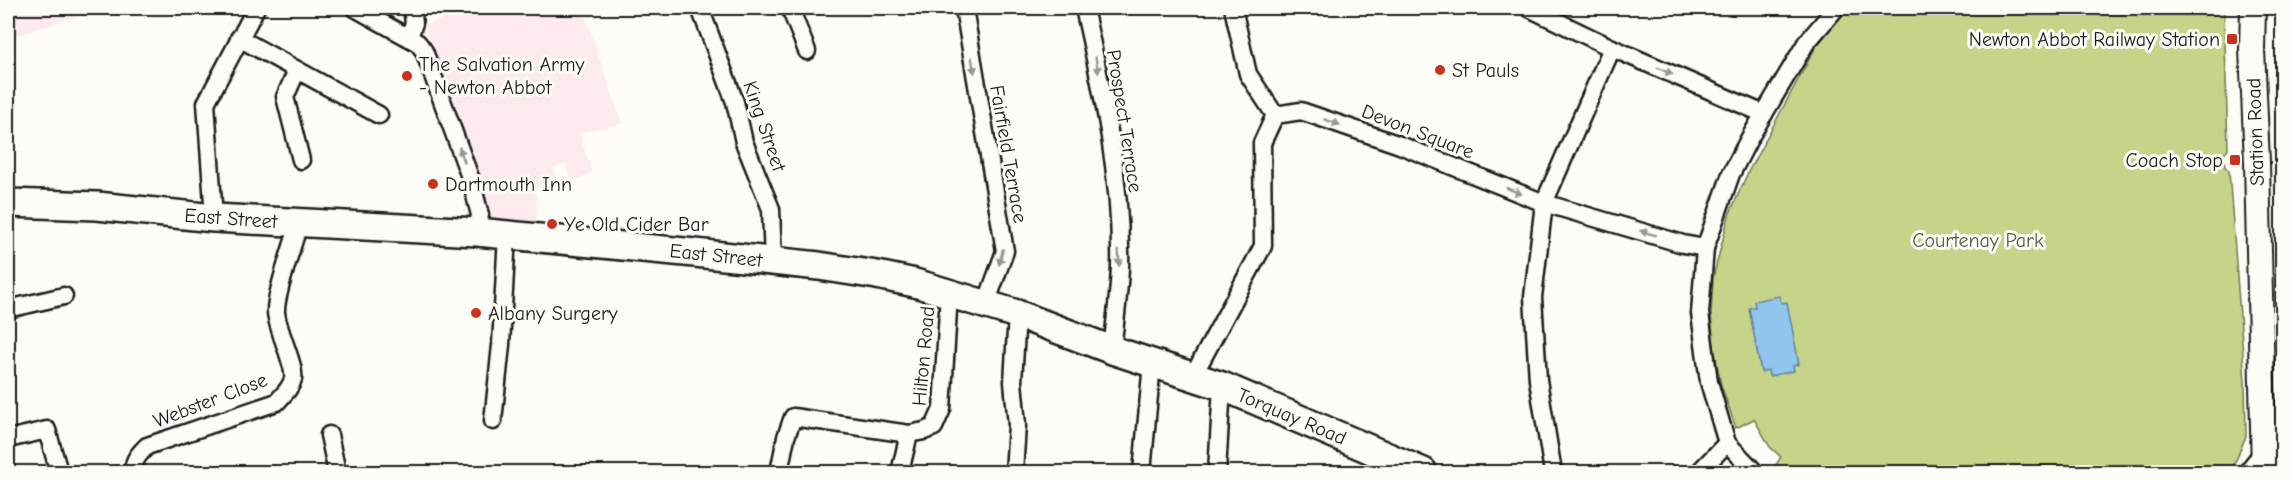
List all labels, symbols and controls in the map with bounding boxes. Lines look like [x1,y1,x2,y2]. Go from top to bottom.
place label: Newton Abbot Railway Station [1969,28,2220,51]
marker: Newton Abbot Railway Station [2225,32,2239,46]
street label: Prospect Terrace [1102,48,1147,194]
place label: The Salvation Army - Newton Abbot [419,53,585,99]
one-way arrow [1093,55,1102,74]
one-way arrow [969,56,978,75]
place label: St Pauls [1452,59,1519,82]
marker: St Pauls [1433,63,1447,77]
one-way arrow [1657,67,1674,76]
marker: The Salvation Army - Newton Abbot [400,69,414,83]
street label: Station Road [2242,77,2269,186]
street label: King Street [738,78,791,176]
street label: Fairfield Terrace [985,83,1032,225]
street label: Devon Square [1358,100,1477,163]
one-way arrow [1323,117,1341,127]
one-way arrow [457,146,467,164]
place label: Coach Stop [2125,149,2223,172]
marker: Coach Stop [2228,153,2242,167]
place label: Dartmouth Inn [445,173,572,196]
marker: Dartmouth Inn [426,177,440,191]
one-way arrow [1505,186,1523,196]
street label: East Street [184,204,280,233]
place label: Ye Old Cider Bar [564,213,709,236]
marker: Ye Old Cider Bar [545,217,559,231]
one-way arrow [1639,228,1657,237]
park label: Courtenay Park [1912,229,2044,252]
street label: East Street [668,239,765,272]
one-way arrow [996,248,1006,266]
one-way arrow [1115,249,1124,268]
place label: Albany Surgery [488,302,618,325]
street label: Hilton Road [908,305,939,407]
marker: Albany Surgery [469,306,483,320]
street label: Webster Close [150,368,270,433]
street label: Torquay Road [1234,383,1350,450]

